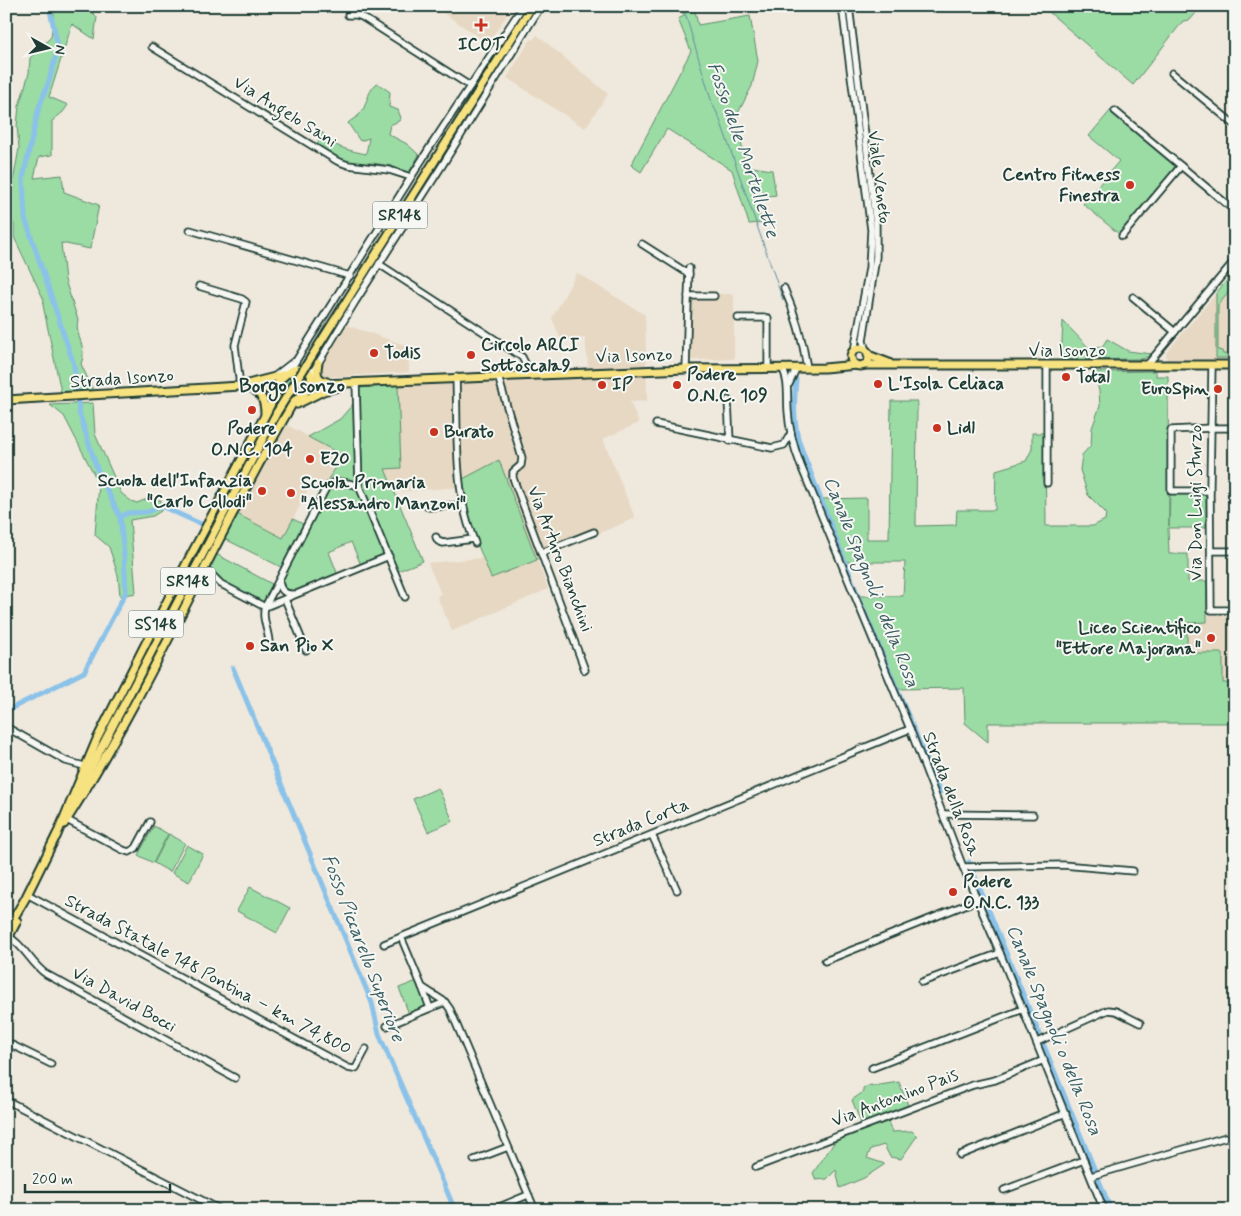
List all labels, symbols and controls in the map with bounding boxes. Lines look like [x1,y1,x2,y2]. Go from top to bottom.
marker: ICOT [474,18,488,32]
north arrow [22,22,72,72]
place label: ICOT [458,33,506,57]
text: N [50,44,69,56]
water label: Fosso delle Mortellette [701,59,785,242]
street label: Via Angelo Sani [227,71,341,155]
street label: Viale Veneto [861,129,897,225]
place label: Centro Fitness Finestra [1002,163,1120,208]
marker: Centro Fitness Finestra [1124,179,1136,191]
road number: SR148 [372,202,428,228]
place label: Circolo ARCI Sottoscala9 [481,333,580,378]
street label: Via Isonzo [1028,339,1106,363]
place label: Todis [384,341,421,365]
street label: Via Isonzo [595,343,673,369]
marker: Todis [368,347,380,359]
marker: Circolo ARCI Sottoscala9 [465,349,477,361]
street label: Strada Isonzo [69,363,175,395]
place label: Podere O.N.C. 109 [687,363,768,408]
place label: Total [1076,365,1110,389]
marker: Total [1060,371,1072,383]
place label: L'Isola Celiaca [888,372,1004,396]
district label: Borgo Isonzo [239,373,345,402]
place label: IP [612,373,633,397]
place label: EuroSpin [1141,377,1209,401]
marker: L'Isola Celiaca [872,378,884,390]
marker: IP [596,379,608,391]
marker: Podere O.N.C. 109 [671,379,683,391]
marker: EuroSpin [1212,383,1224,395]
marker: Podere O.N.C. 104 [246,404,258,416]
place label: Lidl [947,416,975,440]
place label: Podere O.N.C. 104 [211,417,293,462]
place label: Burato [444,420,494,444]
marker: Lidl [931,422,943,434]
street label: Via Don Luigi Sturzo [1184,425,1208,581]
marker: Burato [428,426,440,438]
place label: E20 [320,447,350,471]
marker: E20 [304,453,316,465]
place label: Scuola dell'Infanzia "Carlo Collodi" [98,469,252,514]
place label: Scuola Primaria "Alessandro Manzoni" [301,471,466,516]
water label: Canale Spagnoli o della Rosa [815,473,925,692]
street label: Via Arturo Bianchini [521,483,599,635]
marker: Scuola dell'Infanzia "Carlo Collodi" [256,485,268,497]
marker: Scuola Primaria "Alessandro Manzoni" [285,487,297,499]
road number: SR148 [160,568,216,594]
road number: SS148 [128,610,184,638]
place label: Liceo Scientifico "Ettore Majorana" [1056,616,1201,661]
marker: Liceo Scientifico "Ettore Majorana" [1205,632,1217,644]
place label: San Pio X [260,634,334,658]
marker: San Pio X [244,640,256,652]
street label: Strada della Rosa [916,728,986,860]
street label: Strada Corta [589,793,693,853]
water label: Fosso Piccarello Superiore [316,851,411,1047]
place label: Podere O.N.C. 133 [963,870,1040,915]
marker: Podere O.N.C. 133 [947,886,959,898]
street label: Strada Statale 148 Pontina – km 74,800 [61,889,355,1061]
water label: Canale Spagnoli o della Rosa [998,921,1108,1140]
street label: Via David Bocci [67,961,181,1039]
street label: Via Antonino Pais [828,1063,962,1133]
scale bar [25,1161,170,1193]
text: 200 m [32,1170,73,1190]

